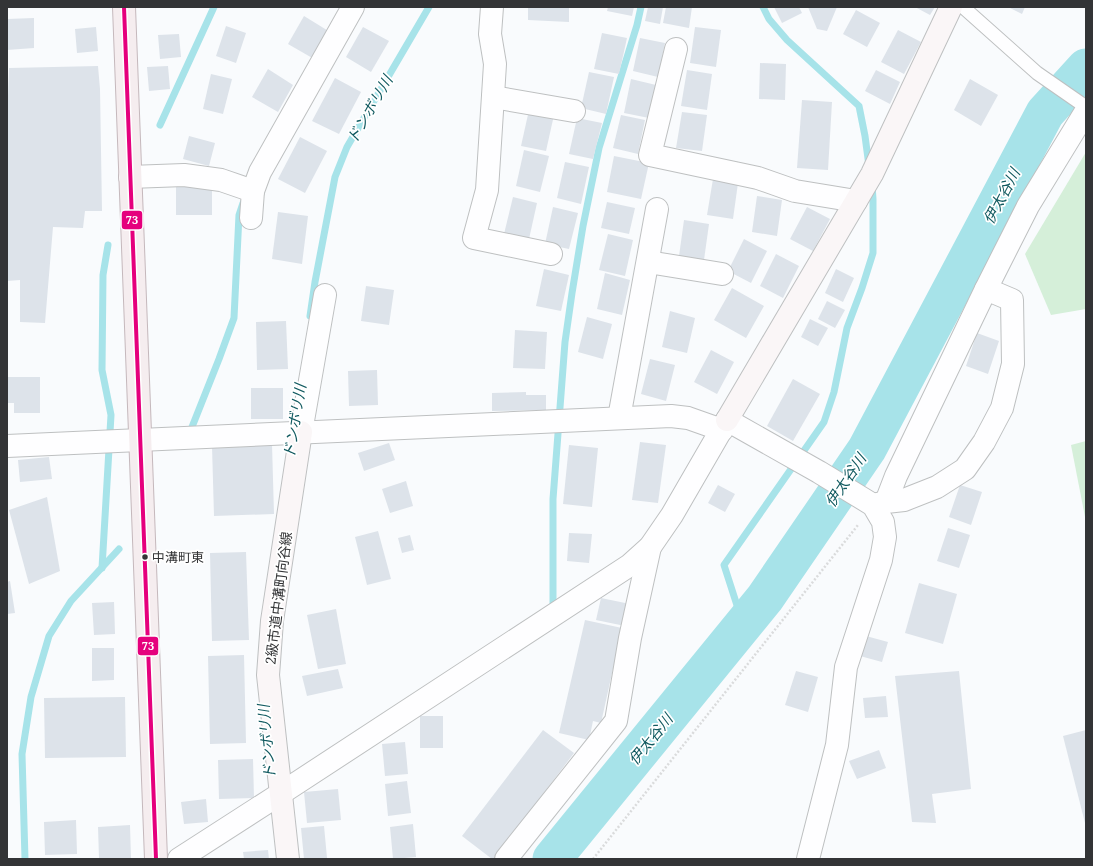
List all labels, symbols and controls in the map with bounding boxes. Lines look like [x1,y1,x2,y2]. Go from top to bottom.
water label: ドンボリ川 [342,70,397,146]
water label: 伊太谷川 [978,163,1025,227]
line badge: 73 [121,210,143,230]
text: 73 [126,212,138,227]
water label: ドンボリ川 [278,380,310,460]
water label: 伊太谷川 [820,448,871,510]
street label: 2級市道中溝町向谷線 [260,530,296,666]
place label: 中溝町東 [152,548,204,566]
marker: 中溝町東 [140,552,150,562]
line badge: 73 [137,636,159,656]
text: 73 [142,638,154,653]
water label: ドンボリ川 [253,702,279,780]
water label: 伊太谷川 [623,708,678,769]

